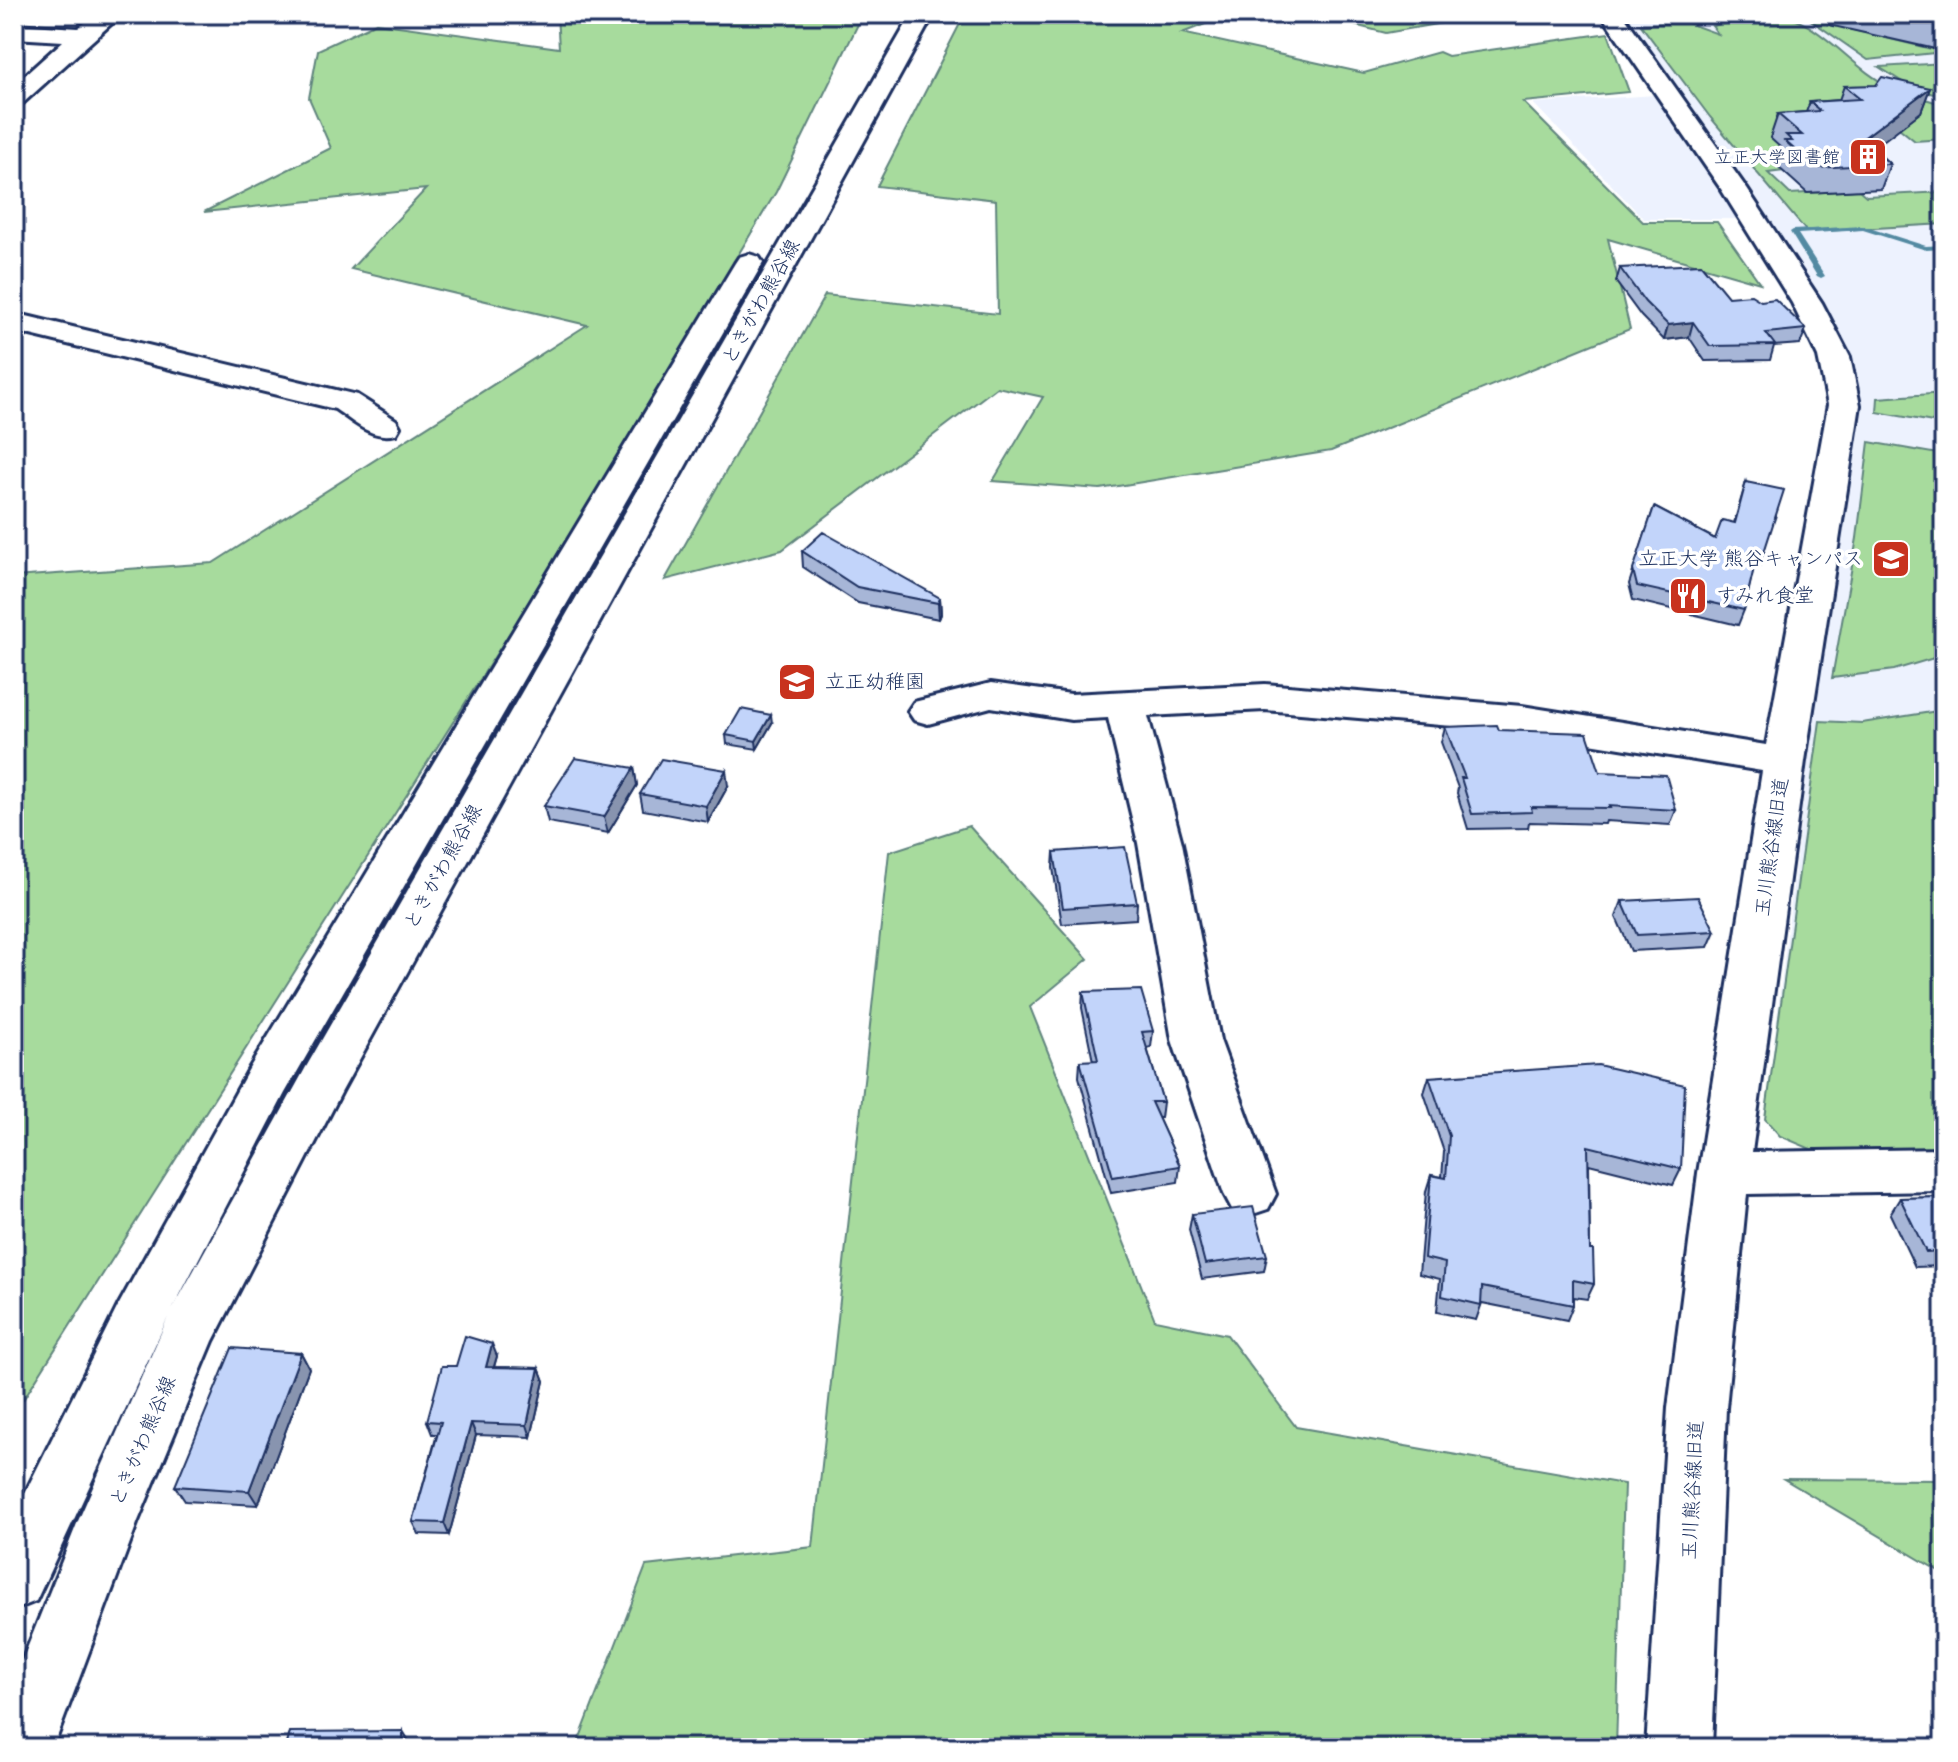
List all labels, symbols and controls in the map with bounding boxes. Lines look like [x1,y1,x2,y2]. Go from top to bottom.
building icon: 立正大学図書館 [1847,136,1889,178]
place label: 立正大学図書館 [1714,147,1840,168]
street label: ときがわ熊谷線 [717,235,805,369]
school or university icon: 立正大学 熊谷キャンパス [1870,538,1912,580]
place label: 立正大学 熊谷キャンパス [1638,547,1863,571]
restaurant icon: すみれ食堂 [1667,575,1709,617]
place label: すみれ食堂 [1716,584,1814,608]
school or university icon: 立正幼稚園 [776,661,818,703]
place label: 立正幼稚園 [825,670,925,694]
street label: 玉川熊谷線旧道 [1750,776,1794,918]
street label: ときがわ熊谷線 [399,800,487,934]
street label: ときがわ熊谷線 [105,1372,181,1510]
street label: 玉川熊谷線旧道 [1677,1419,1709,1561]

